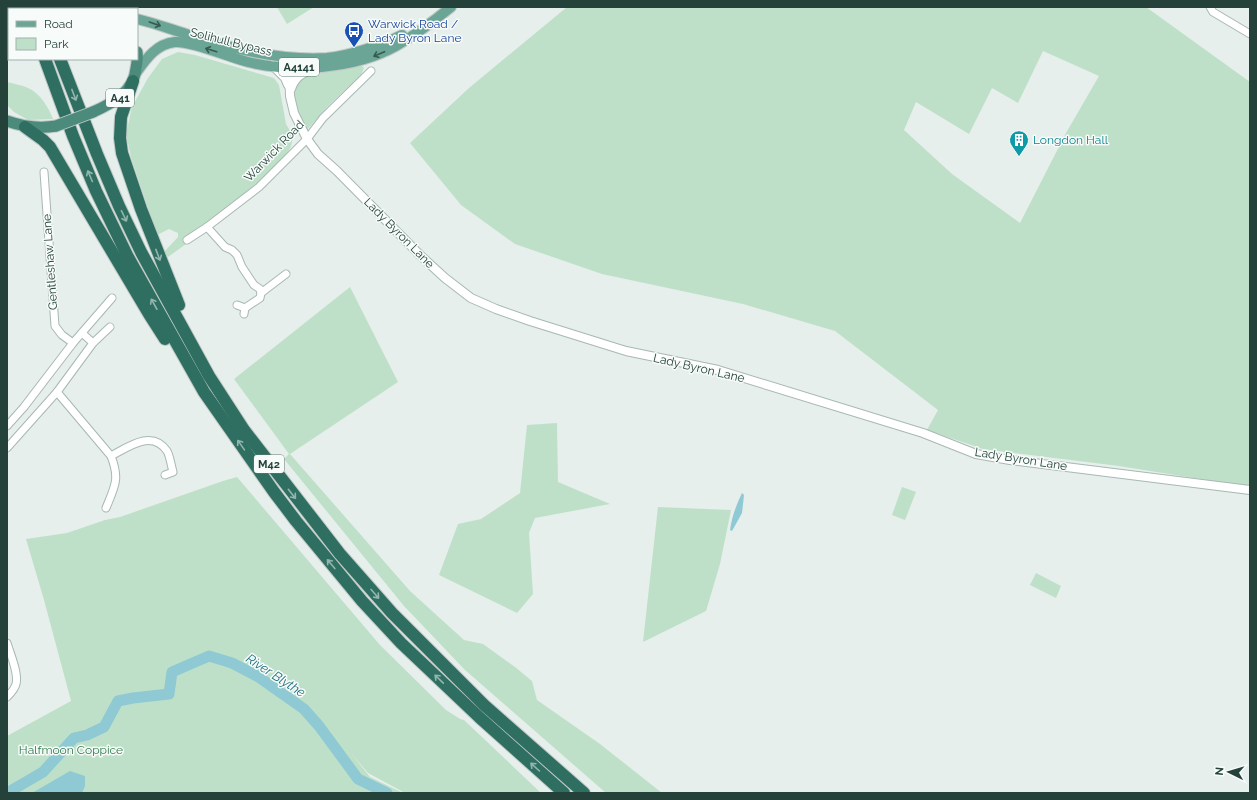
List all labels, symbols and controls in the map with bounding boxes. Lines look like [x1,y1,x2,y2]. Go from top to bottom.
legend [8,8,138,60]
text: Road [44,17,73,31]
place label: Warwick Road / Lady Byron Lane [368,17,461,45]
one-way arrow [149,20,161,28]
bus stop icon: Warwick Road / Lady Byron Lane [343,20,365,48]
street label: Solihull Bypass [189,25,273,59]
text: Park [44,37,69,51]
one-way arrow [204,46,217,53]
one-way arrow [373,50,385,58]
road number: A4141 [279,58,319,76]
one-way arrow [71,89,79,101]
road number: A41 [106,89,134,107]
street label: Warwick Road [241,117,307,185]
building icon: Longdon Hall [1008,129,1030,157]
place label: Longdon Hall [1033,133,1109,147]
one-way arrow [85,170,93,182]
street label: Lady Byron Lane [361,195,437,271]
one-way arrow [121,209,128,221]
street label: Gentleshaw Lane [40,214,60,310]
one-way arrow [155,249,163,261]
one-way arrow [150,299,158,311]
street label: Lady Byron Lane [652,351,746,385]
one-way arrow [237,440,245,451]
street label: Lady Byron Lane [974,445,1068,473]
road number: M42 [254,455,284,473]
one-way arrow [288,488,297,499]
one-way arrow [327,558,336,569]
one-way arrow [370,589,379,599]
water label: River Blythe [243,651,308,700]
one-way arrow [434,674,444,684]
park label: Halfmoon Coppice [19,743,123,757]
north arrow [1209,752,1249,792]
one-way arrow [530,762,540,772]
text: N [1213,766,1226,776]

